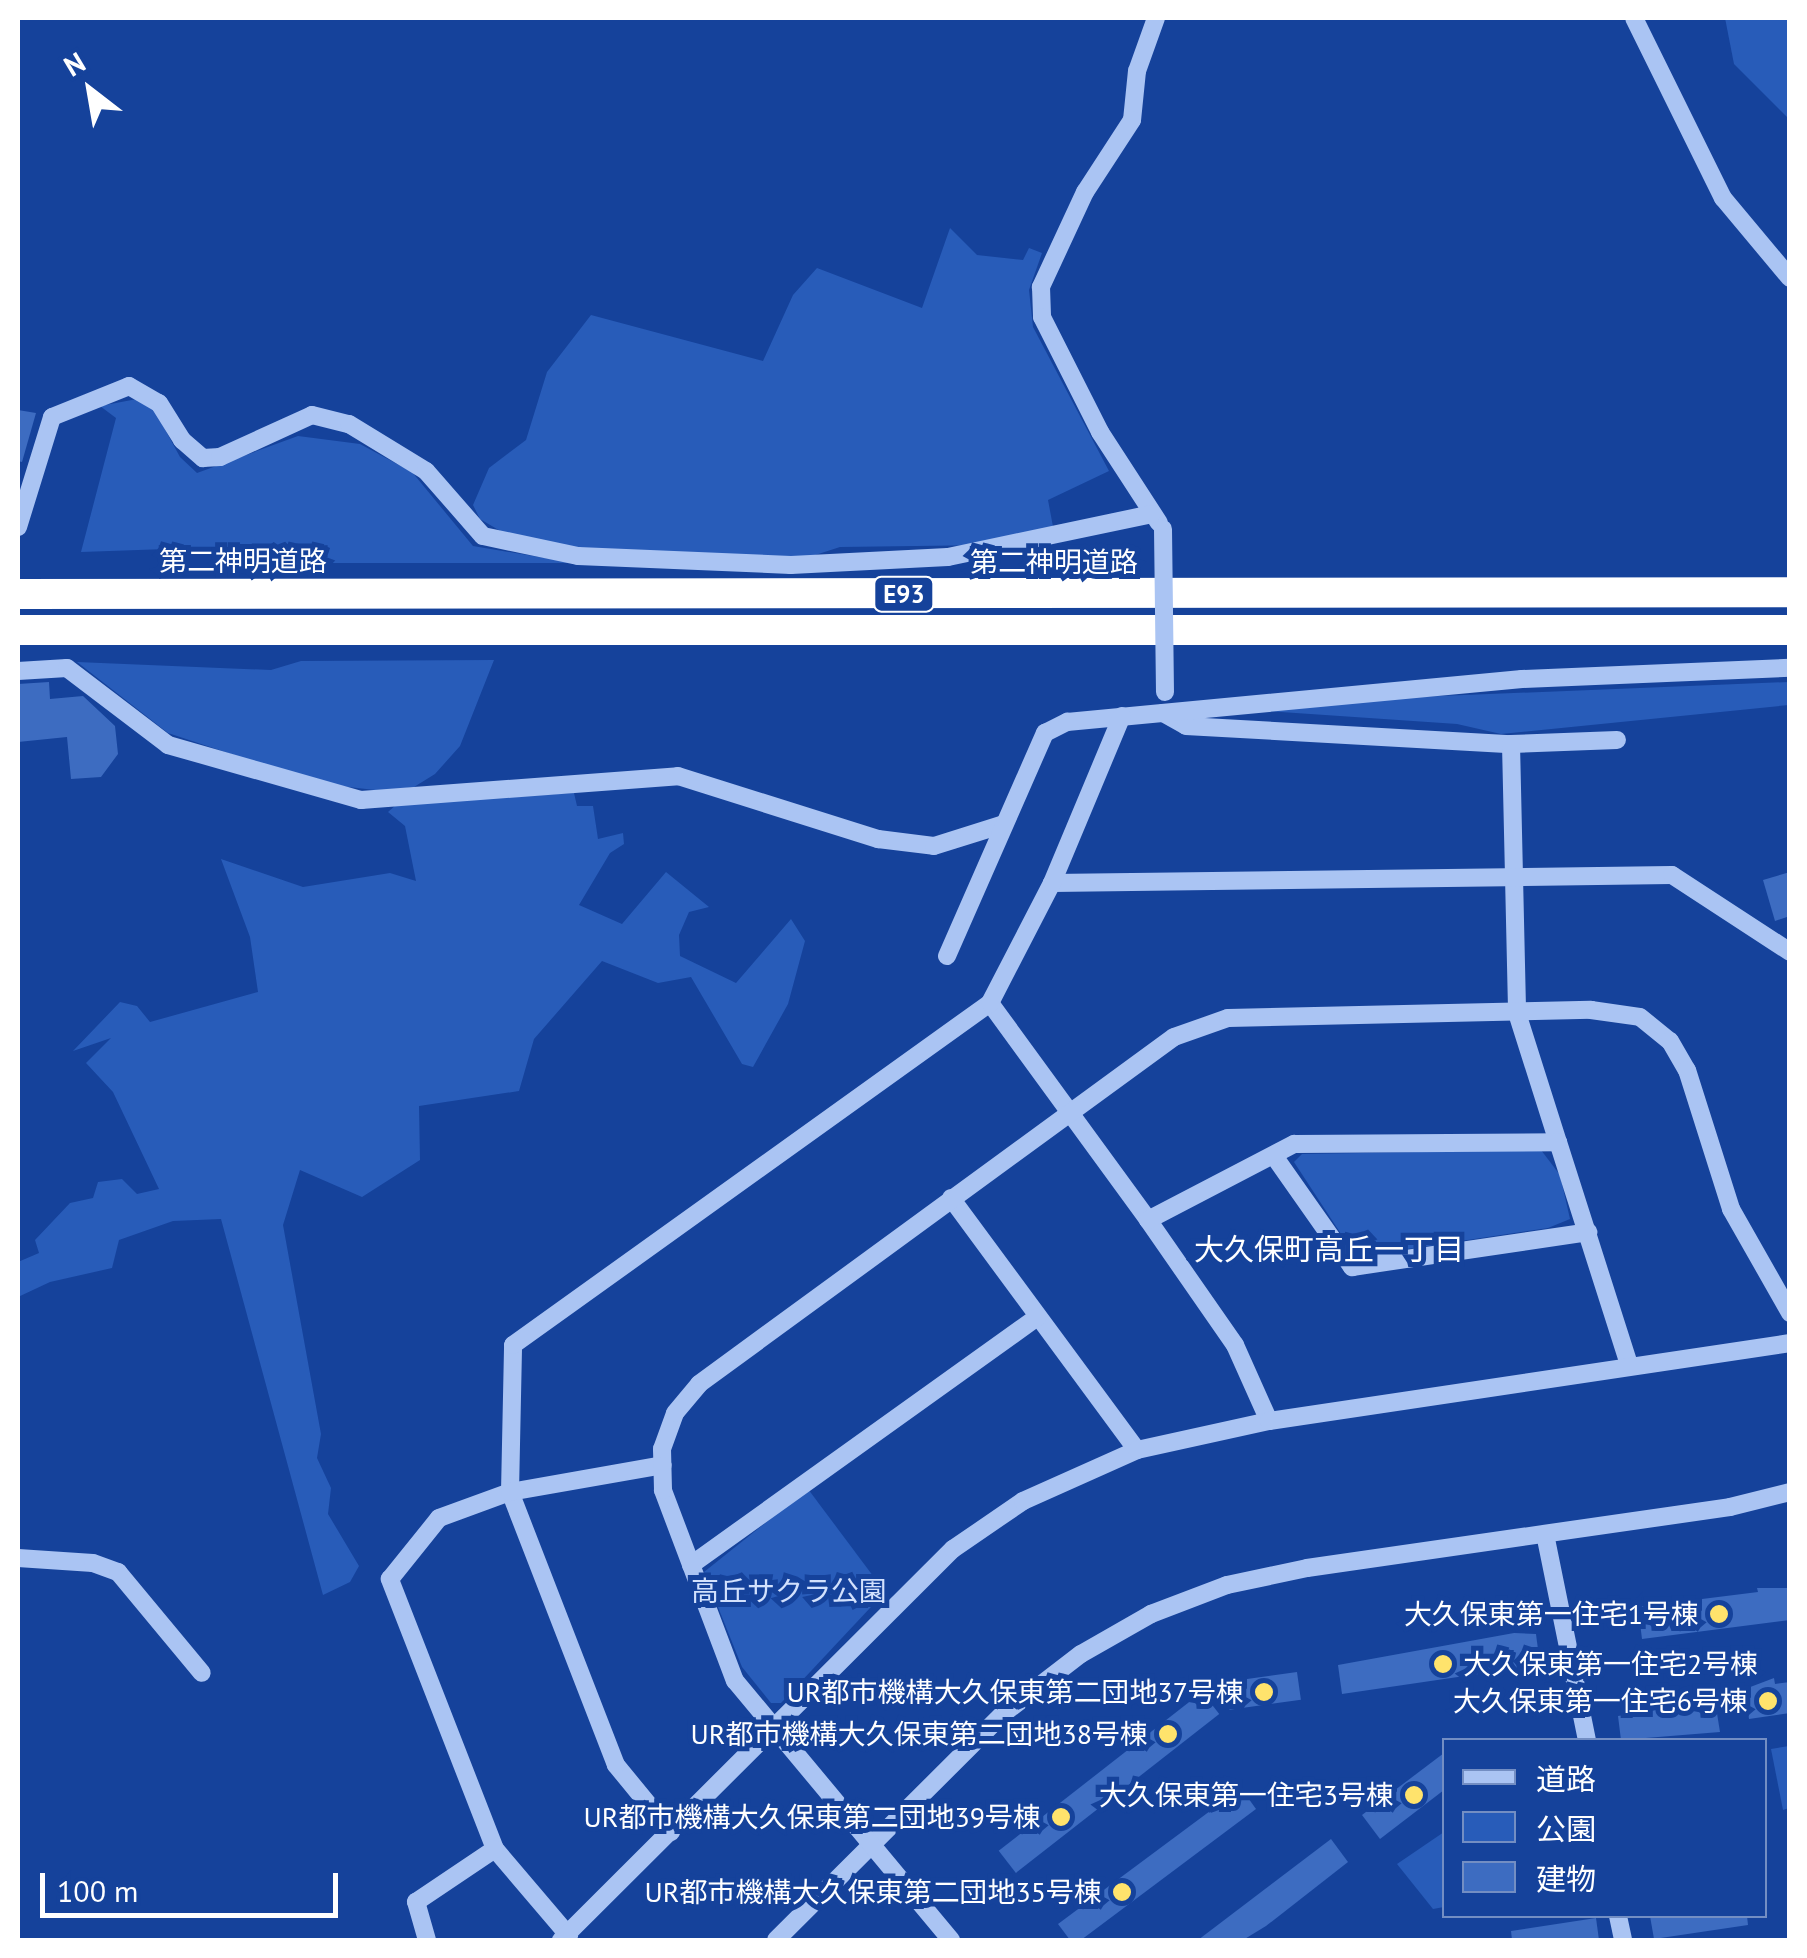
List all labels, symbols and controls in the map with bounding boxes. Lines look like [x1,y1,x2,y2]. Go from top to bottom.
north arrow [40,40,140,140]
text: N [57,43,92,84]
street label: 第二神明道路 [159,544,327,578]
street label: 第二神明道路 [970,545,1138,579]
road number: E93 [872,574,936,614]
district label: 大久保町高丘一丁目 [1194,1231,1464,1267]
park label: 高丘サクラ公園 [691,1574,887,1608]
place label: 大久保東第一住宅1号棟 [1404,1597,1699,1631]
marker: 大久保東第一住宅1号棟 [1708,1603,1730,1625]
place label: 大久保東第一住宅2号棟 [1463,1647,1758,1681]
marker: 大久保東第一住宅2号棟 [1432,1653,1454,1675]
place label: UR都市機構大久保東第二団地37号棟 [787,1675,1244,1709]
marker: UR都市機構大久保東第二団地37号棟 [1253,1681,1275,1703]
place label: 大久保東第一住宅6号棟 [1453,1684,1748,1718]
marker: 大久保東第一住宅6号棟 [1757,1690,1779,1712]
place label: UR都市機構大久保東第二団地38号棟 [691,1717,1148,1751]
marker: UR都市機構大久保東第二団地38号棟 [1157,1723,1179,1745]
legend [1442,1738,1767,1918]
text: 道路 [1536,1759,1596,1798]
place label: 大久保東第一住宅3号棟 [1099,1778,1394,1812]
marker: 大久保東第一住宅3号棟 [1403,1784,1425,1806]
place label: UR都市機構大久保東第二団地39号棟 [584,1800,1041,1834]
marker: UR都市機構大久保東第二団地39号棟 [1050,1806,1072,1828]
text: 公園 [1536,1809,1596,1848]
scale bar [45,1853,342,1915]
text: 建物 [1536,1859,1596,1898]
text: 100 m [57,1871,138,1910]
place label: UR都市機構大久保東第二団地35号棟 [645,1875,1102,1909]
marker: UR都市機構大久保東第二団地35号棟 [1111,1881,1133,1903]

